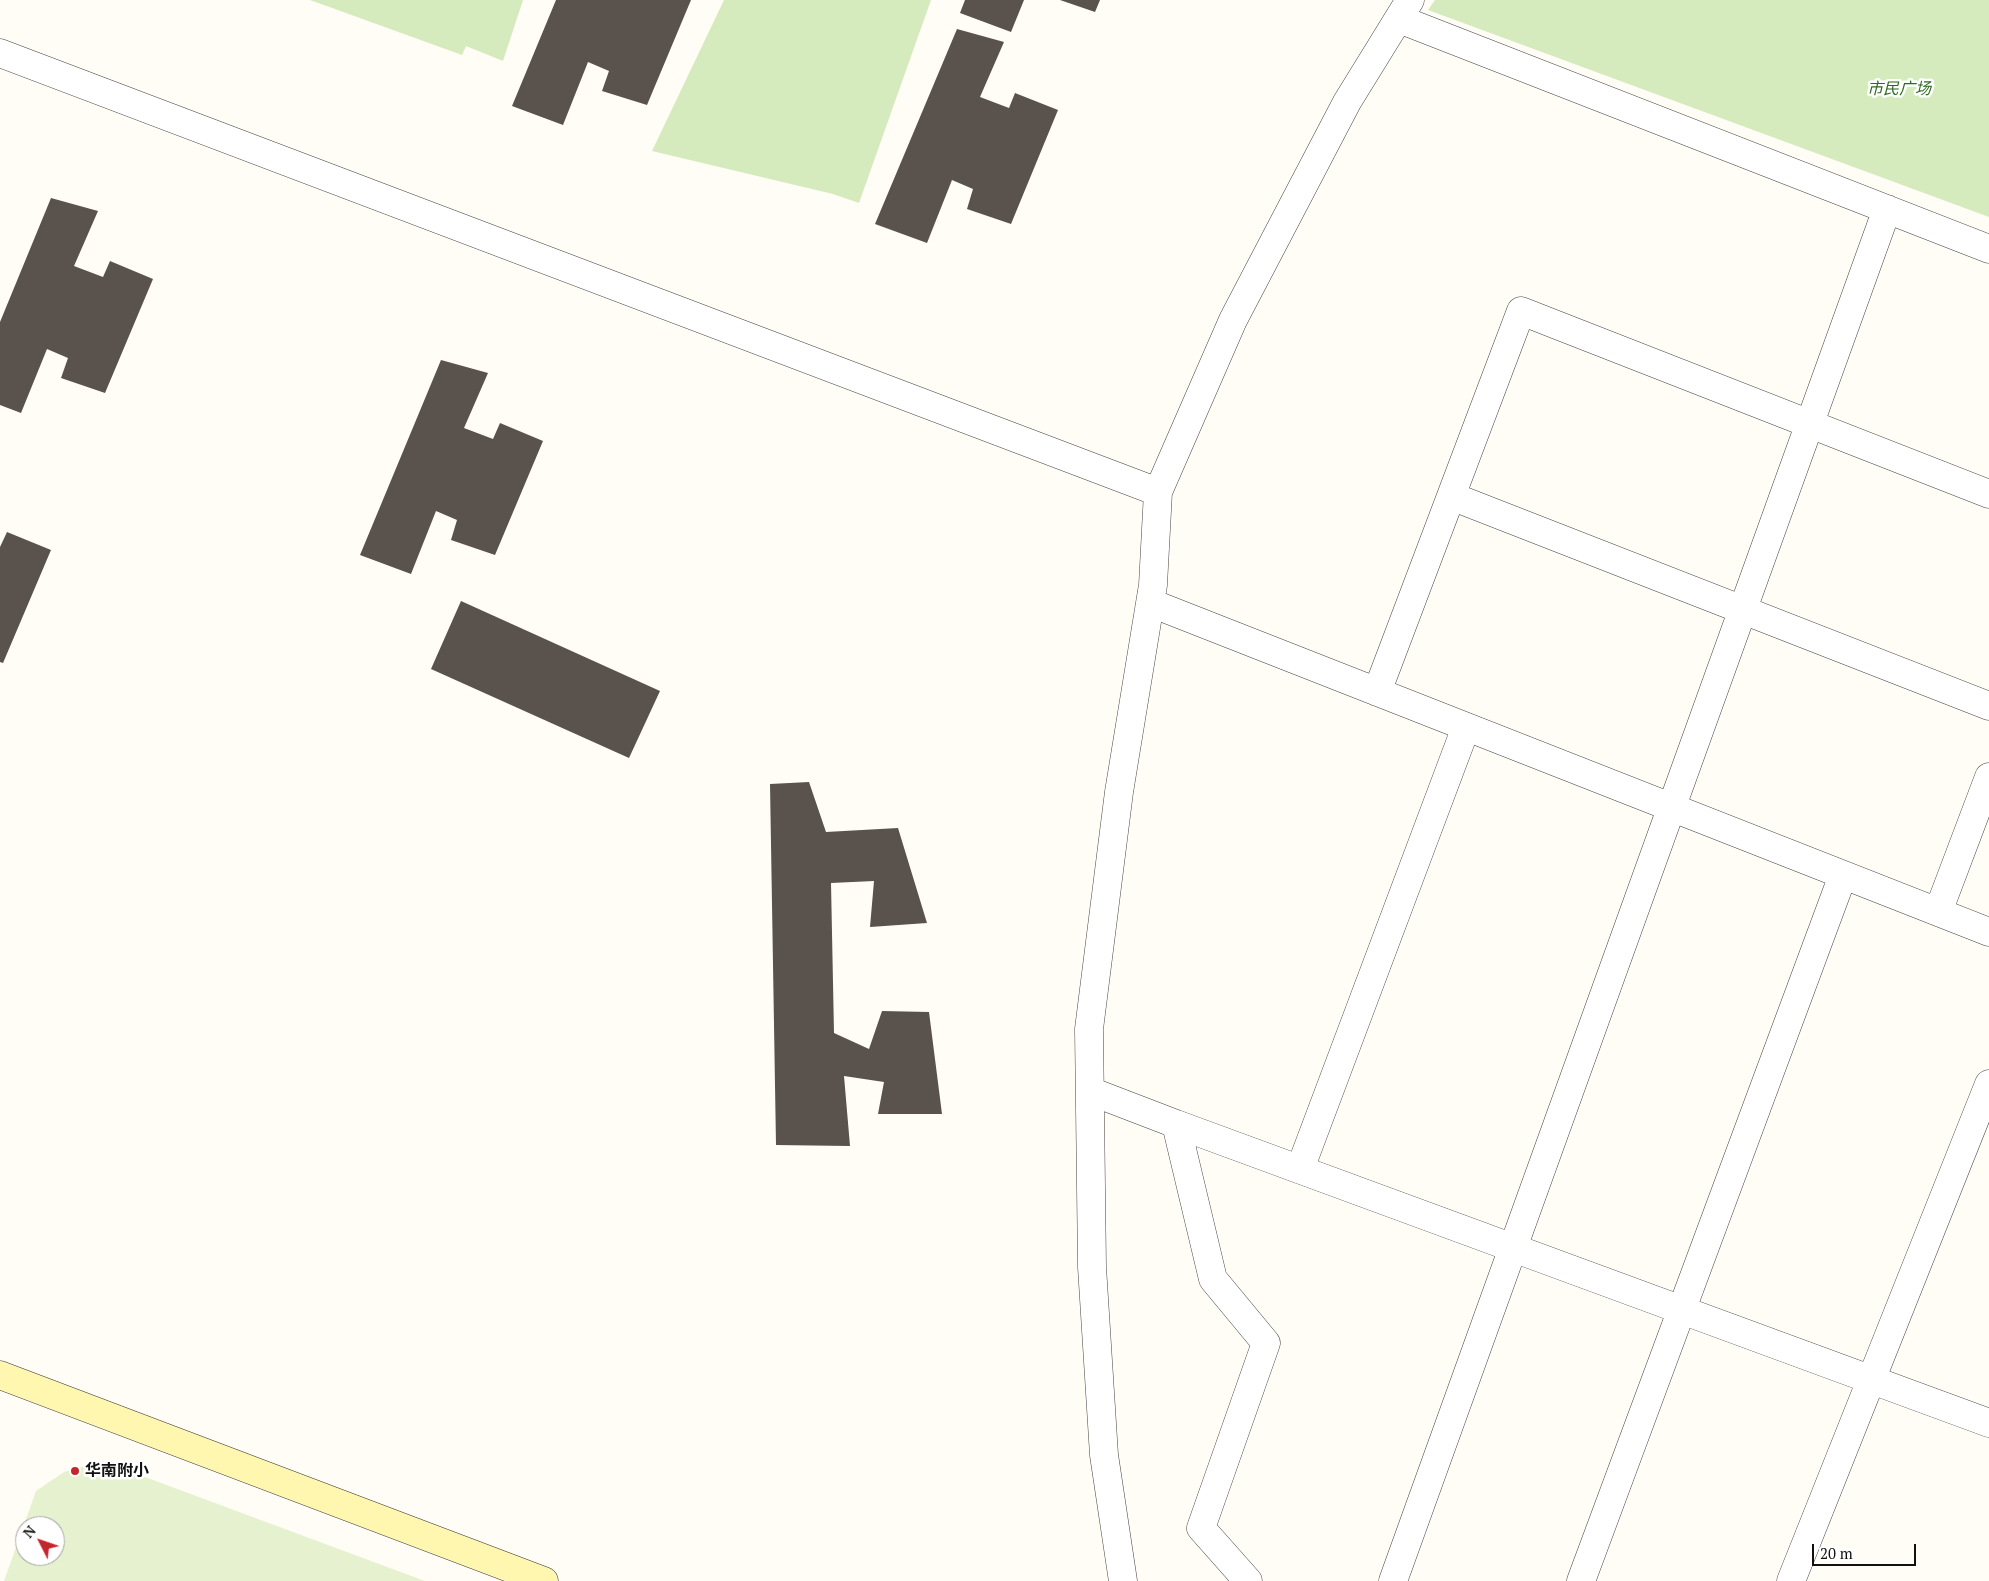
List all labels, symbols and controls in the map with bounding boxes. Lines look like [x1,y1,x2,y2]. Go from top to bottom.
park label: 市民广场 [1867,79,1931,99]
place label: 华南附小 [85,1461,149,1481]
marker: 华南附小 [69,1465,81,1477]
north arrow [15,1516,65,1566]
text: N [18,1521,40,1542]
scale bar [1814,1534,1918,1566]
text: 20 m [1820,1543,1853,1563]

